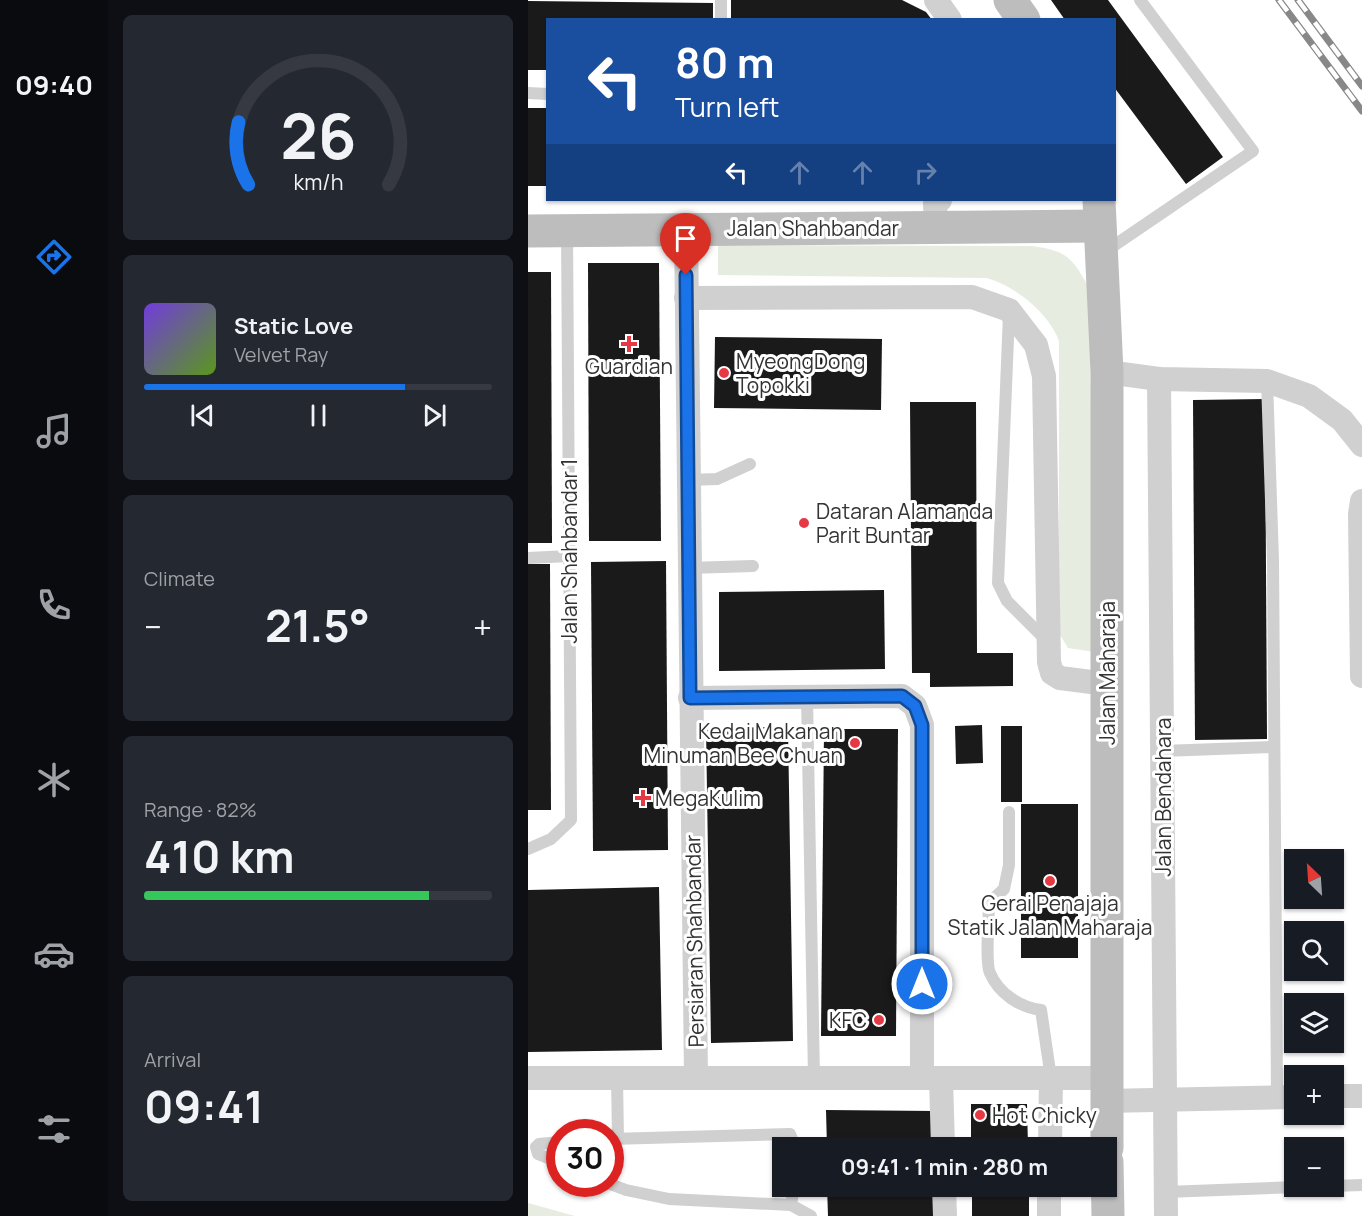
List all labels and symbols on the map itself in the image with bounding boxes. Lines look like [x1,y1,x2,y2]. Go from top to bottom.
pin [660,213,711,275]
street label: Jalan Shahbandar [727,214,900,242]
marker: Guardian [622,337,636,351]
place label: MyeongDong Topokki [736,347,865,399]
place label: Guardian [585,352,673,380]
marker: MyeongDong Topokki [717,366,731,380]
street label: Jalan Shahbandar 1 [555,459,583,643]
place label: Dataran Alamanda Parit Buntar [816,497,993,549]
marker: Dataran Alamanda Parit Buntar [797,516,811,530]
street label: Jalan Maharaja [1093,601,1121,745]
place label: Kedai Makanan Minuman Bee Chuan [644,717,843,769]
street label: Jalan Bendahara [1149,718,1177,876]
marker: Kedai Makanan Minuman Bee Chuan [848,736,862,750]
place label: MegaKulim [655,784,761,812]
marker: MegaKulim [636,791,650,805]
street label: Persiaran Shahbandar [678,834,710,1048]
north arrow [1284,849,1344,909]
marker: Gerai Penajaja Statik Jalan Maharaja [1043,874,1057,888]
place label: Gerai Penajaja Statik Jalan Maharaja [948,889,1152,941]
position arrow [890,952,954,1016]
place label: KFC [829,1006,867,1034]
marker: KFC [872,1013,886,1027]
place label: Hot Chicky [992,1101,1097,1129]
marker: Hot Chicky [973,1108,987,1122]
speed limit sign: 30 [546,1119,624,1197]

